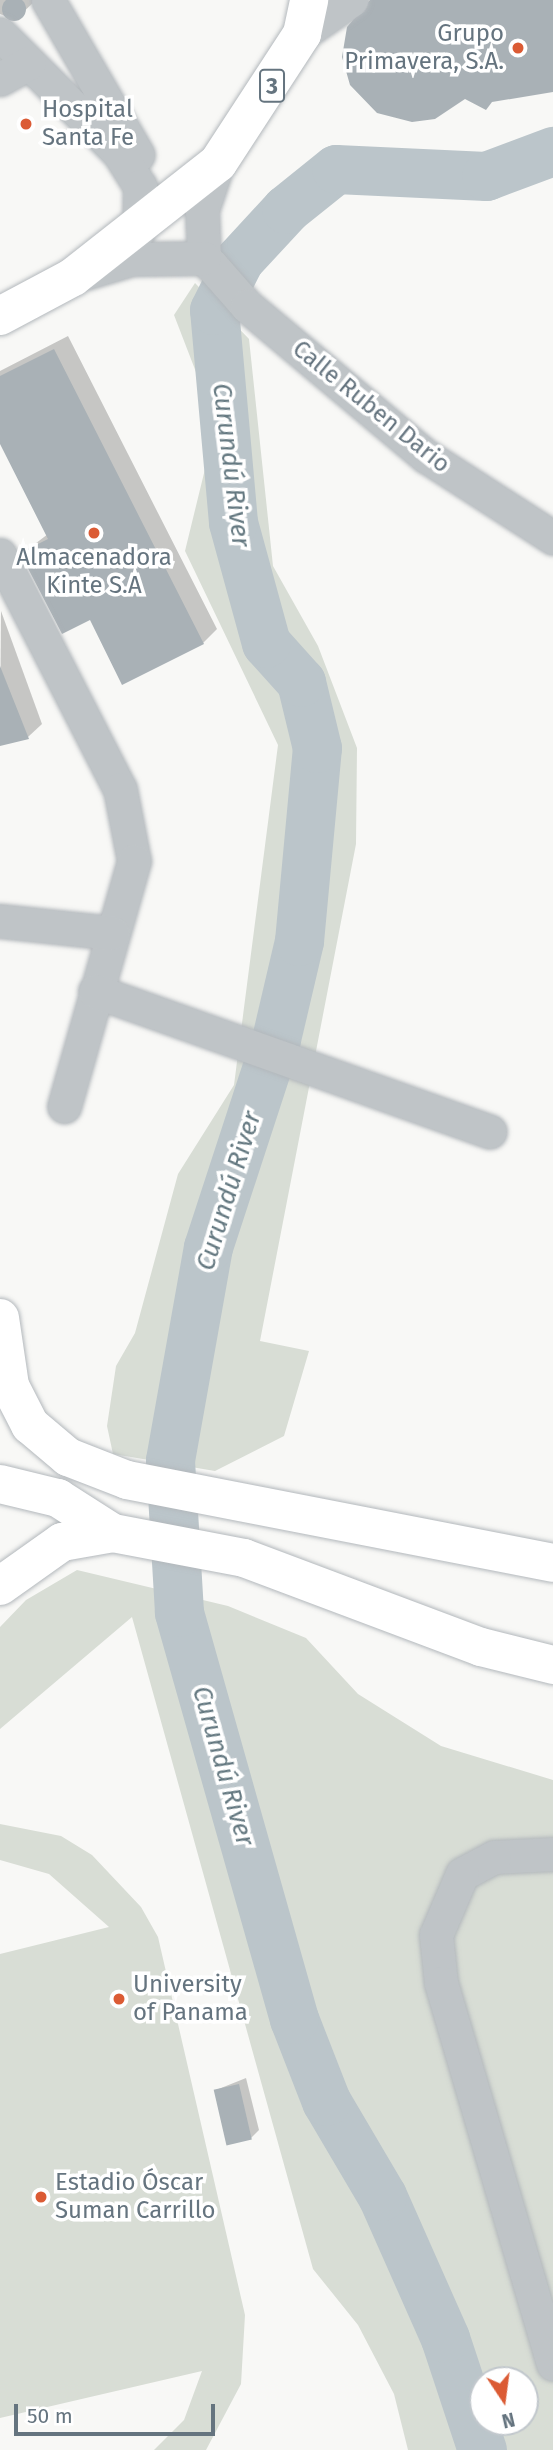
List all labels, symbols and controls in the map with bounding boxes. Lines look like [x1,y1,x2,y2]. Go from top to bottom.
place label: Grupo Primavera, S.A. [344,20,504,76]
marker: Grupo Primavera, S.A. [510,40,526,56]
road number: 3 [258,66,286,106]
place label: Hospital Santa Fe [42,96,134,152]
marker: Hospital Santa Fe [16,114,36,134]
street label: Calle Ruben Dario [287,335,455,479]
water label: Curundú River [205,381,257,549]
marker: Almacenadora Kinte S.A [86,525,102,541]
place label: Almacenadora Kinte S.A [16,544,172,600]
water label: Curundú River [190,1108,268,1274]
water label: Curundú River [185,1683,261,1849]
place label: University of Panama [133,1971,248,2027]
marker: University of Panama [111,1991,127,2007]
place label: Estadio Óscar Suman Carrillo [55,2169,216,2225]
marker: Estadio Óscar Suman Carrillo [33,2189,49,2205]
north arrow [469,2366,539,2436]
scale bar [18,2390,219,2434]
text: 50 m [27,2403,73,2429]
text: N [500,2407,517,2433]

